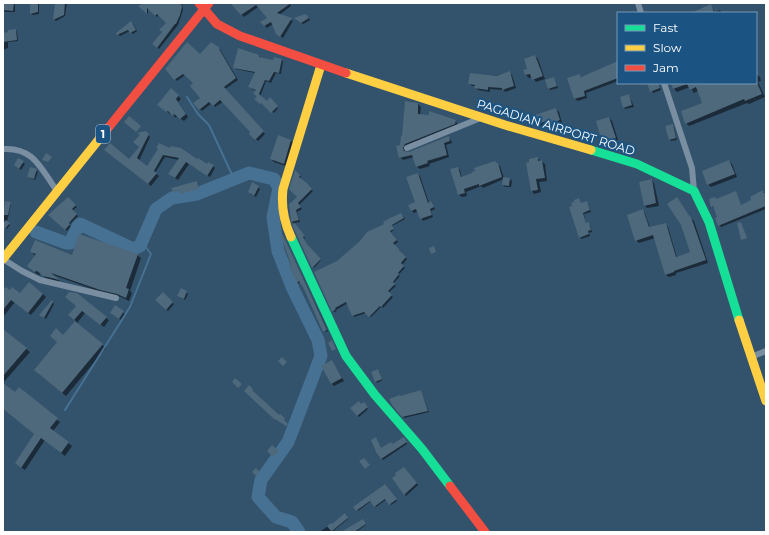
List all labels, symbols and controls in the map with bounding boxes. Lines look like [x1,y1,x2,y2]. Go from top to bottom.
legend [617,12,757,84]
text: Fast [653,20,678,35]
text: Slow [653,40,682,55]
text: Jam [652,60,679,75]
street label: PAGADIAN AIRPORT ROAD [475,96,637,158]
road number: 1 [96,125,110,143]

